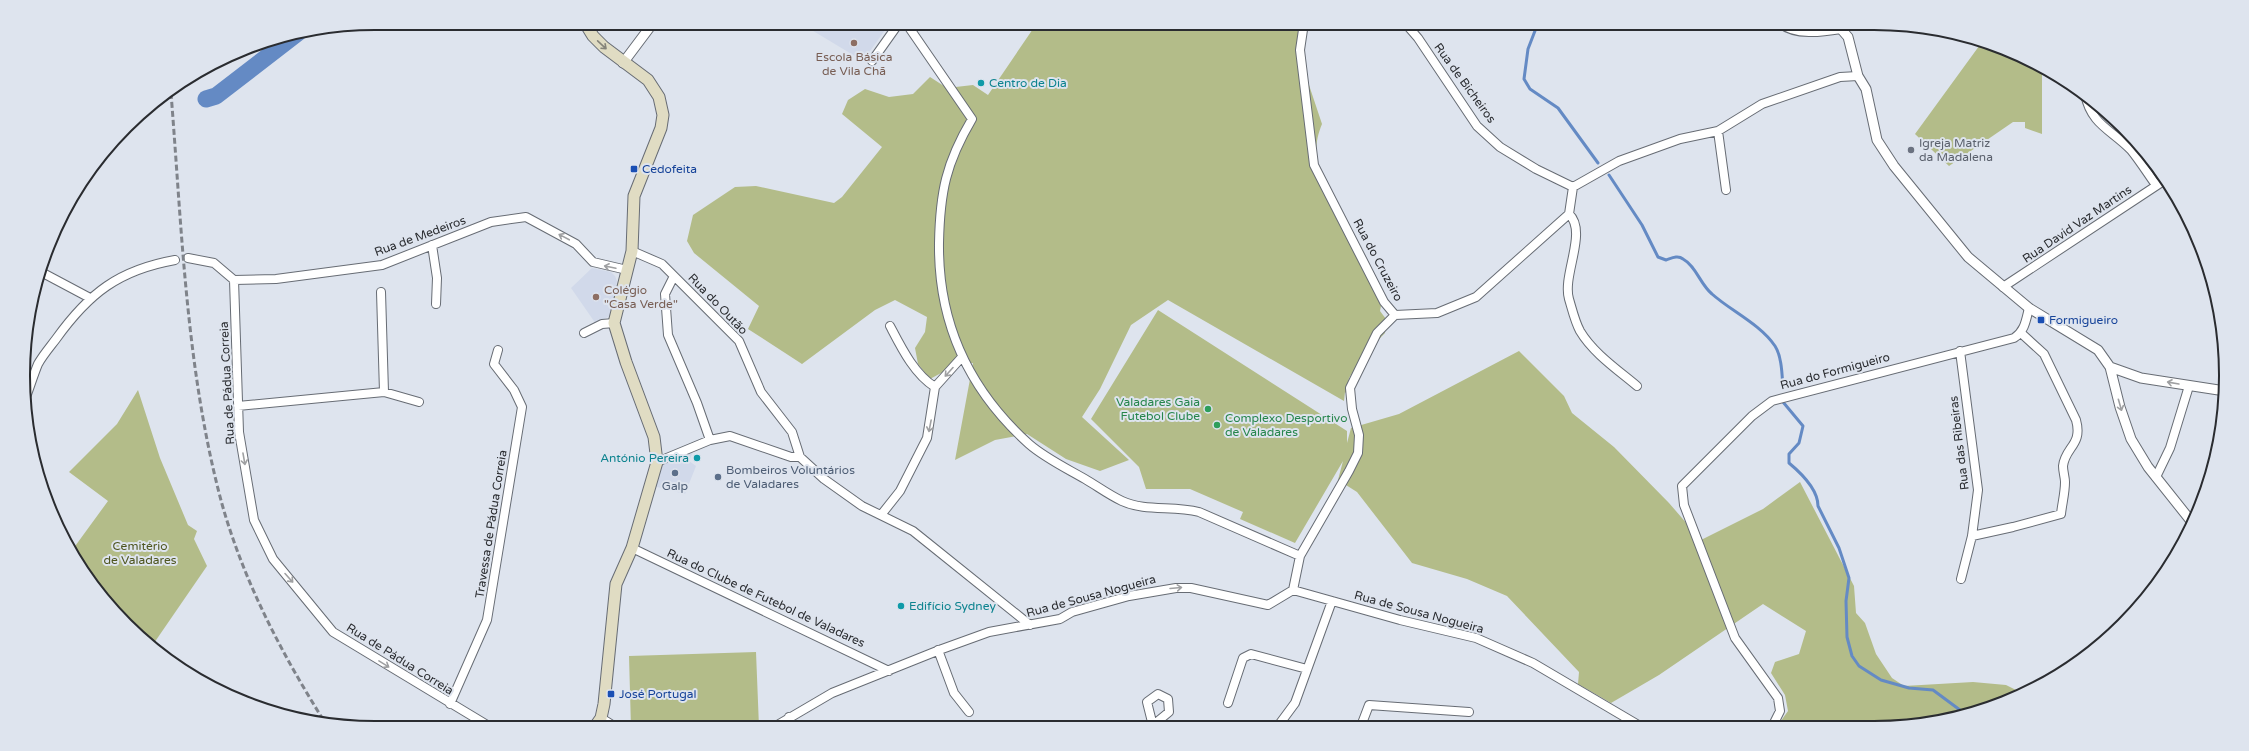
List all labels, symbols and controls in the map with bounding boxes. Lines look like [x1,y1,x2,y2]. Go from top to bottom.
marker: Escola Básica de Vila Chã [849,38,859,48]
one-way arrow [597,40,607,50]
street label: Rua de Bicheiros [1431,40,1499,126]
place label: Escola Básica de Vila Chã [816,50,892,78]
place label: Centro de Dia [989,76,1067,90]
marker: Centro de Dia [976,78,986,88]
place label: Igreja Matriz da Madalena [1919,136,1993,164]
marker: Igreja Matriz da Madalena [1906,145,1916,155]
place label: Cedofeita [642,162,697,176]
marker: Cedofeita [629,164,639,174]
street label: Rua David Vaz Martins [2020,182,2134,266]
street label: Rua de Medeiros [372,213,468,259]
street label: Rua do Cruzeiro [1350,216,1406,304]
one-way arrow [558,233,570,240]
one-way arrow [604,262,617,270]
street label: Rua do Outão [685,271,751,337]
place label: Colégio "Casa Verde" [604,283,678,311]
marker: Colégio "Casa Verde" [591,292,601,302]
place label: Formigueiro [2049,313,2118,327]
marker: Formigueiro [2036,315,2046,325]
street label: Rua de Pádua Correia [217,321,237,445]
street label: Rua do Formigueiro [1779,350,1891,392]
one-way arrow [944,367,954,377]
one-way arrow [2166,379,2179,387]
place label: Valadares Gaia Futebol Clube [1116,395,1200,423]
street label: Rua das Ribeiras [1946,395,1972,491]
one-way arrow [2117,399,2124,412]
marker: Valadares Gaia Futebol Clube [1203,404,1213,414]
place label: Complexo Desportivo de Valadares [1225,411,1347,439]
one-way arrow [925,419,933,432]
marker: Complexo Desportivo de Valadares [1212,420,1222,430]
street label: Travessa de Pádua Correia [472,449,510,599]
place label: António Pereira [600,451,689,465]
one-way arrow [240,452,248,465]
marker: António Pereira [692,453,702,463]
place label: Bombeiros Voluntários de Valadares [726,463,855,491]
marker: Galp [670,468,680,478]
marker: Bombeiros Voluntários de Valadares [713,472,723,482]
place label: Galp [662,479,688,493]
park label: Cemitério de Valadares [104,539,177,567]
street label: Rua do Clube de Futebol de Valadares [665,546,867,650]
street label: Rua de Sousa Nogueira [1025,572,1157,620]
one-way arrow [284,573,293,583]
one-way arrow [1169,585,1182,592]
street label: Rua de Sousa Nogueira [1353,588,1485,636]
place label: Edifício Sydney [909,599,996,613]
marker: Edifício Sydney [896,601,906,611]
street label: Rua de Pádua Correia [344,620,456,698]
one-way arrow [378,660,390,668]
place label: José Portugal [619,687,697,701]
marker: José Portugal [606,689,616,699]

